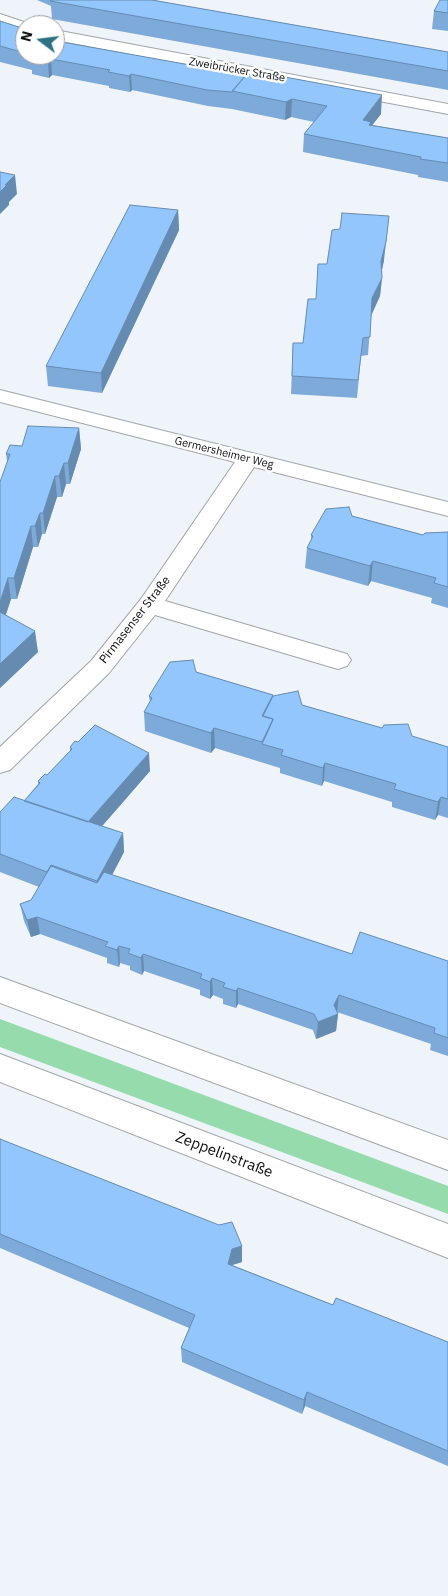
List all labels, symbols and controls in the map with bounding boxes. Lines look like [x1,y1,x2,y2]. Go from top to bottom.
north arrow [15,15,65,65]
text: N [16,29,36,44]
street label: Zweibrücker Straße [188,55,286,85]
street label: Germersheimer Weg [173,434,275,472]
street label: Pirmasenser Straße [96,574,174,666]
street label: Zeppelinstraße [173,1128,275,1182]

